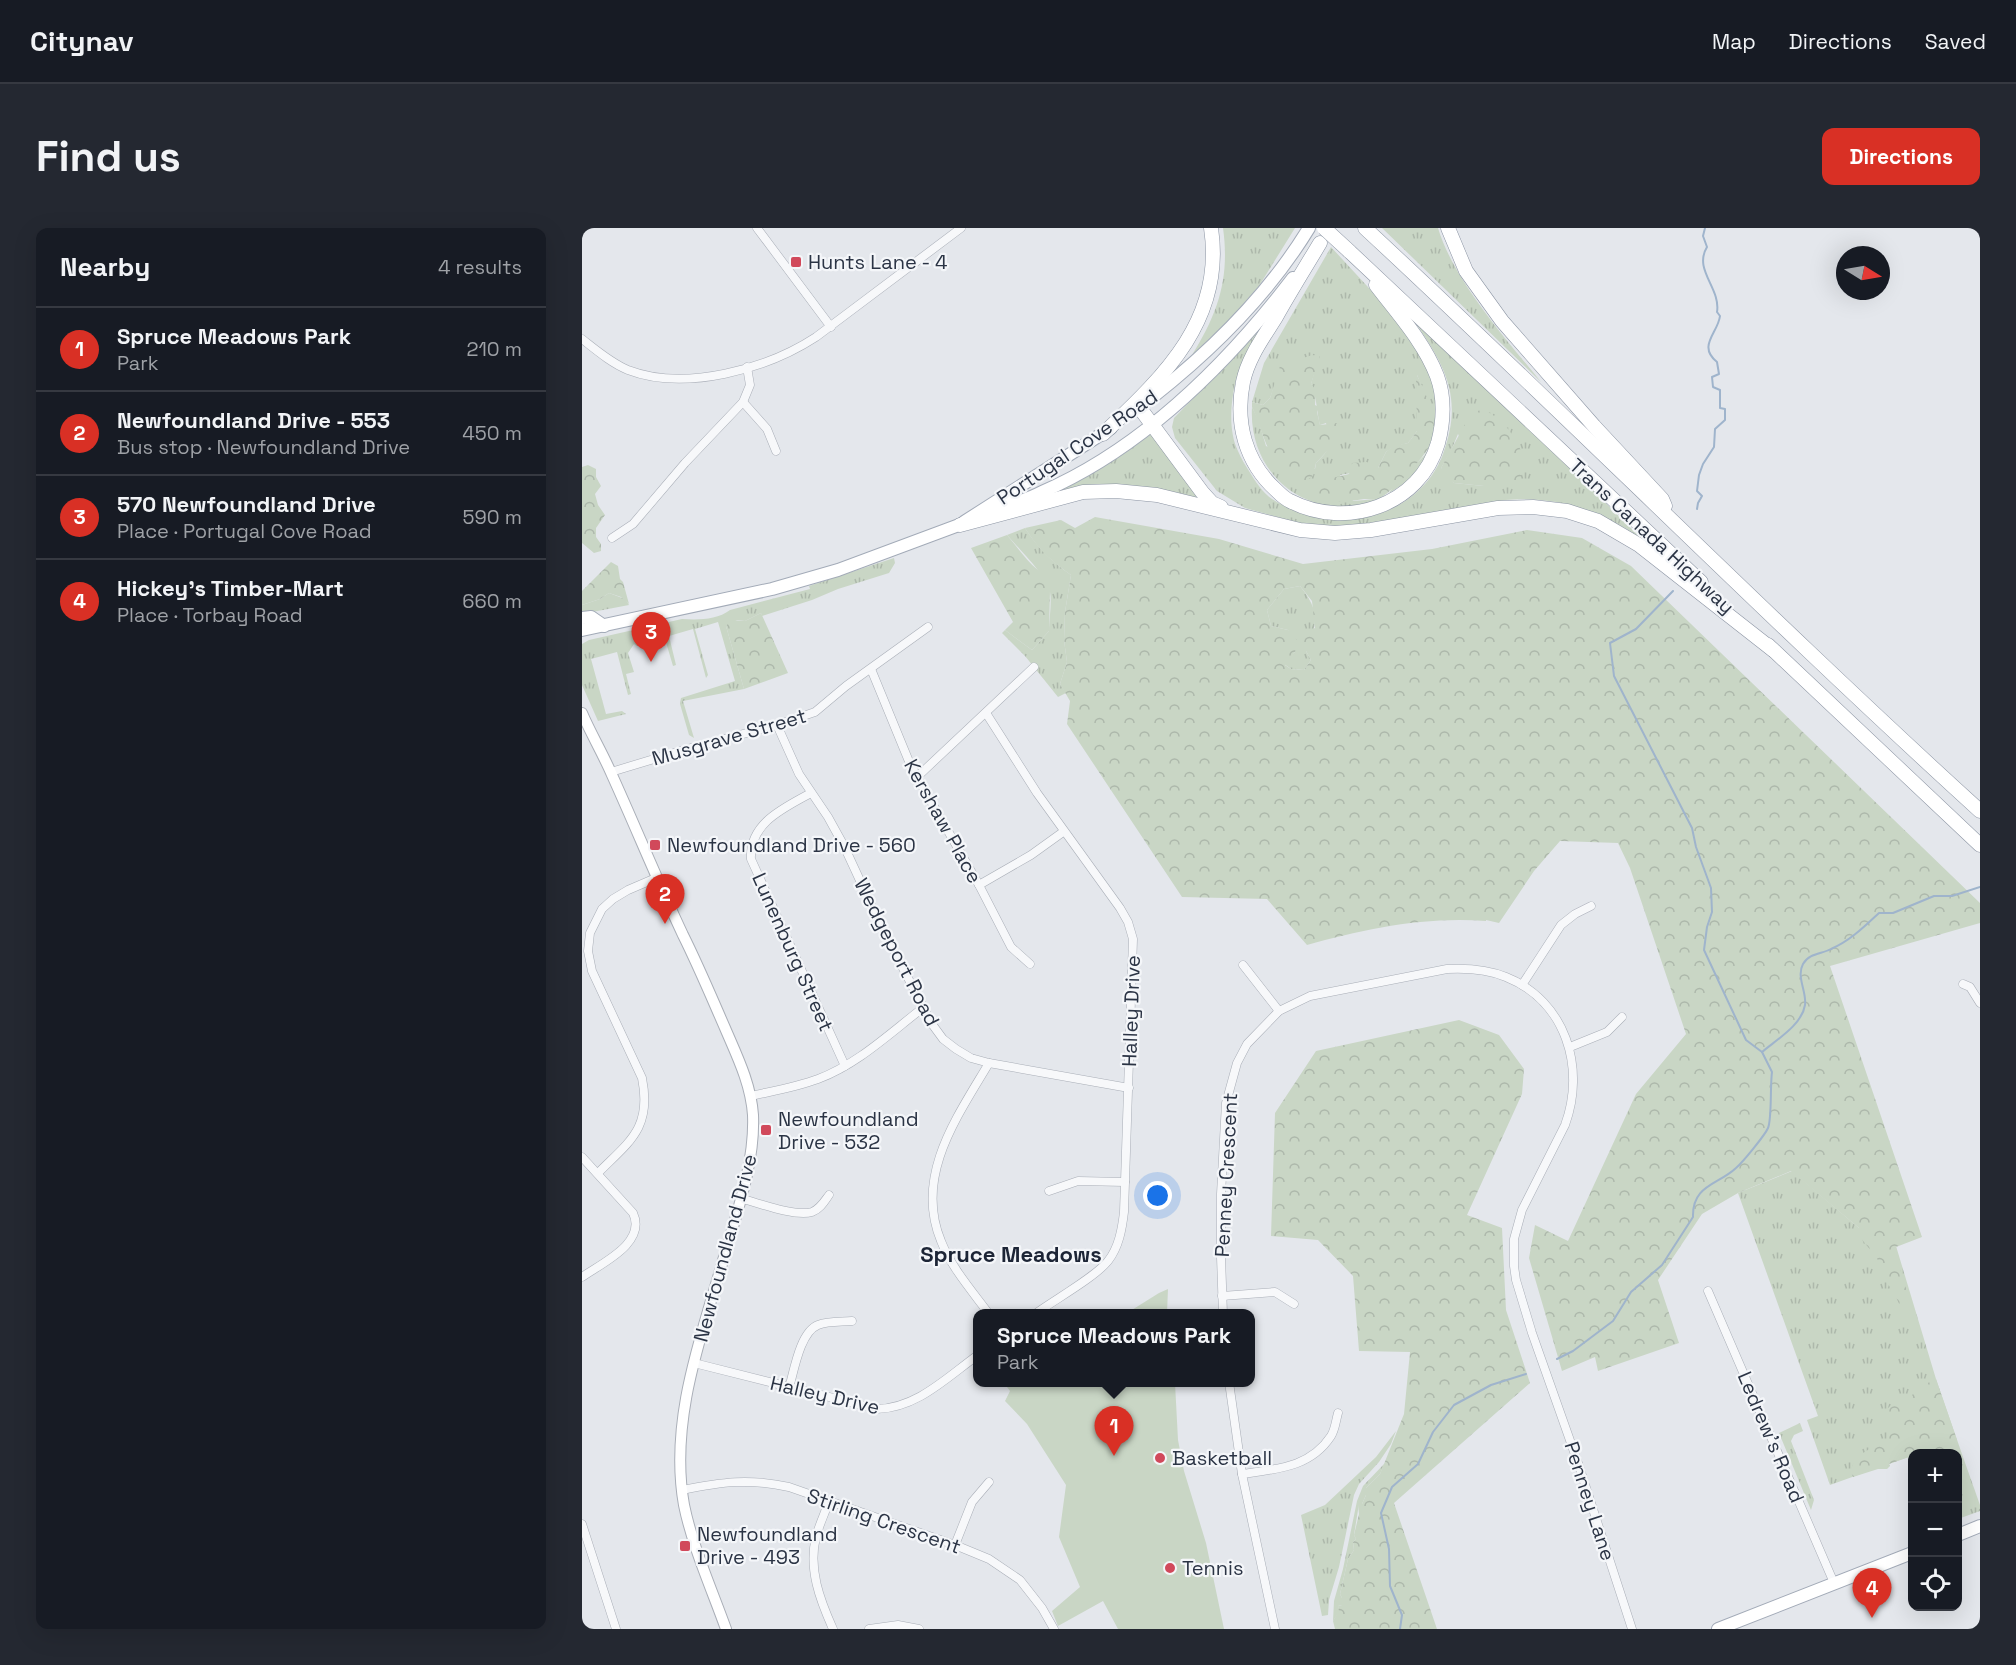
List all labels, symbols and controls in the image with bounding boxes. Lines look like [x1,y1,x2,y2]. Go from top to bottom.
text: Citynav [30,23,134,59]
text: Map [1712,28,1756,55]
text: Directions [1789,28,1892,55]
text: Saved [1925,28,1986,55]
button: Directions [1822,128,1980,185]
text: Find us [36,130,181,183]
north arrow [1836,246,1890,300]
place label: Hunts Lane - 4 [808,249,947,275]
text: Nearby [60,250,150,284]
text: 4 results [438,254,522,280]
marker: Hunts Lane - 4 [789,255,803,269]
text: Spruce Meadows Park [117,322,351,350]
text: 1 [75,336,84,362]
text: 210 m [466,336,522,362]
text: Park [117,350,159,376]
street label: Portugal Cove Road [992,383,1162,511]
text: Newfoundland Drive - 553 [117,406,390,434]
text: 2 [74,420,85,446]
text: 450 m [462,420,522,446]
text: Bus stop · Newfoundland Drive [117,434,410,460]
street label: Trans Canada Highway [1564,453,1740,619]
text: 570 Newfoundland Drive [117,490,376,518]
text: 3 [73,504,86,530]
text: 590 m [463,504,522,530]
text: Place · Portugal Cove Road [117,518,372,544]
text: Hickey's Timber-Mart [117,574,344,602]
text: 4 [73,588,86,614]
text: 660 m [462,588,522,614]
text: Place · Torbay Road [117,602,303,628]
pin: 3 [632,612,670,662]
street label: Musgrave Street [649,703,809,771]
street label: Kershaw Place [898,754,988,888]
place label: Newfoundland Drive - 560 [667,832,916,858]
marker: Newfoundland Drive - 560 [648,838,662,852]
street label: Lunenburg Street [746,869,840,1035]
pin: 2 [646,874,685,924]
street label: Wedgeport Road [848,874,946,1030]
street label: Halley Drive [1116,955,1146,1067]
street label: Penney Crescent [1209,1092,1243,1258]
place label: Newfoundland Drive - 532 [778,1106,919,1155]
marker: Newfoundland Drive - 532 [759,1123,773,1137]
street label: Newfoundland Drive [687,1151,763,1345]
your location [1143,1181,1172,1210]
district label: Spruce Meadows [920,1240,1102,1268]
popup [973,1309,1255,1387]
text: Spruce Meadows Park [997,1321,1231,1349]
text: Park [997,1349,1039,1375]
street label: Ledrew's Road [1732,1367,1810,1507]
street label: Halley Drive [768,1370,882,1420]
pin: 1 [1094,1406,1134,1456]
street label: Penney Lane [1559,1438,1621,1564]
place label: Basketball [1172,1445,1272,1471]
map controls [1908,1449,1962,1611]
button: + [1908,1449,1962,1503]
marker: Basketball [1153,1451,1167,1465]
street label: Stirling Crescent [803,1482,965,1560]
button: − [1908,1503,1962,1557]
place label: Newfoundland Drive - 493 [697,1521,838,1570]
marker: Newfoundland Drive - 493 [678,1539,692,1553]
place label: Tennis [1182,1555,1244,1581]
button: locate [1908,1557,1962,1611]
marker: Tennis [1163,1561,1177,1575]
pin: 4 [1852,1568,1892,1618]

